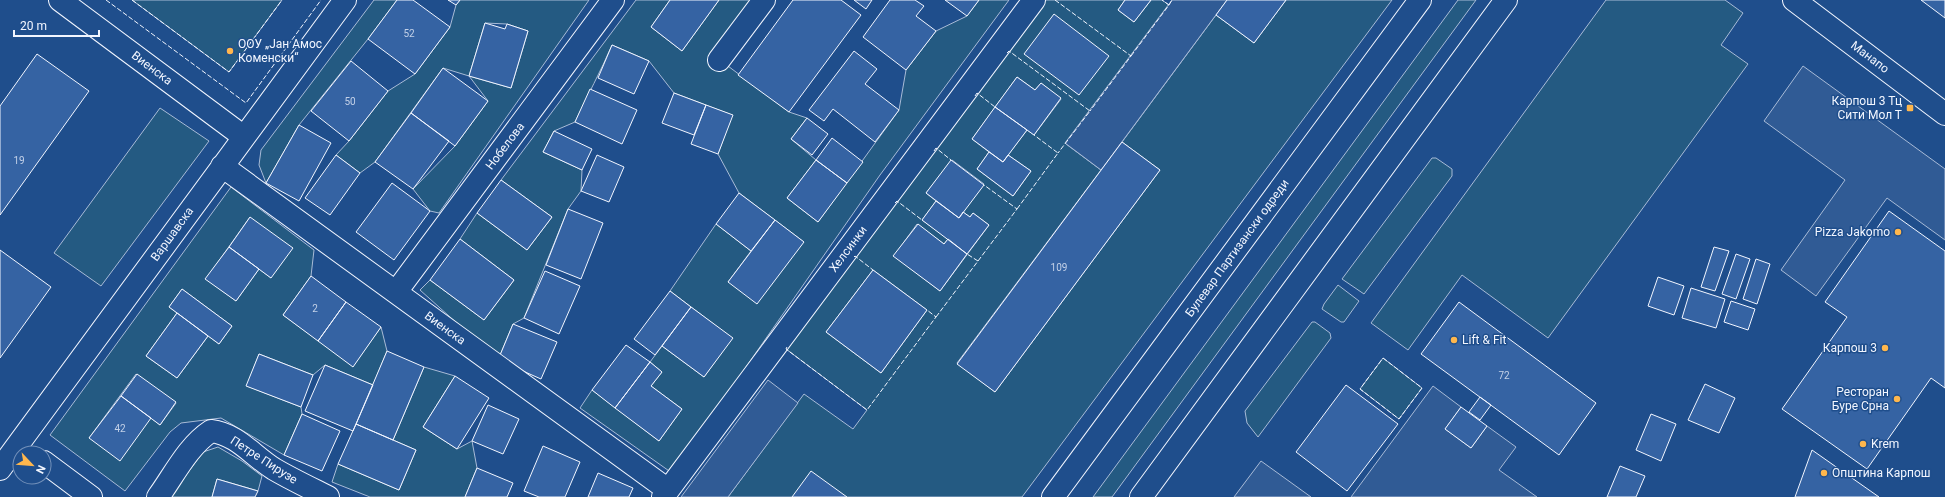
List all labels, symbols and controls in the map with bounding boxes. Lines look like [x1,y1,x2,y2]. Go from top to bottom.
scale bar [14,12,99,38]
text: 20 m [20,19,47,33]
house number: 52 [403,28,415,39]
place label: ООУ „Јан Амос Коменски“ [238,37,322,65]
street label: Манапо [1848,38,1892,76]
marker: ООУ „Јан Амос Коменски“ [225,46,235,56]
street label: Виенска [129,48,175,88]
place label: Карпош 3 Тц Сити Мол Т [1831,94,1902,122]
house number: 50 [344,96,356,107]
marker: Карпош 3 Тц Сити Мол Т [1905,103,1915,113]
street label: Нобелова [483,120,527,172]
house number: 19 [13,155,25,166]
street label: Булевар Партизански одреди [1182,176,1292,320]
street label: Варшавска [148,204,196,264]
street label: Хелсинки [826,223,870,275]
place label: Pizza Jakomo [1815,225,1890,239]
marker: Pizza Jakomo [1893,227,1903,237]
house number: 109 [1051,262,1067,273]
house number: 2 [312,303,318,314]
street label: Виенска [422,309,468,347]
place label: Lift & Fit [1462,333,1506,347]
marker: Lift & Fit [1449,335,1459,345]
place label: Карпош 3 [1823,341,1877,355]
marker: Карпош 3 [1880,343,1890,353]
house number: 72 [1498,370,1510,381]
place label: Ресторан Буре Срна [1832,385,1889,413]
marker: Ресторан Буре Срна [1892,394,1902,404]
house number: 42 [114,423,126,434]
street label: Петре Пирузе [228,433,300,487]
place label: Krem [1871,437,1899,451]
marker: Krem [1858,439,1868,449]
north arrow [12,445,52,485]
text: N [33,463,48,476]
place label: Општина Карпош [1832,466,1930,480]
marker: Општина Карпош [1819,468,1829,478]

